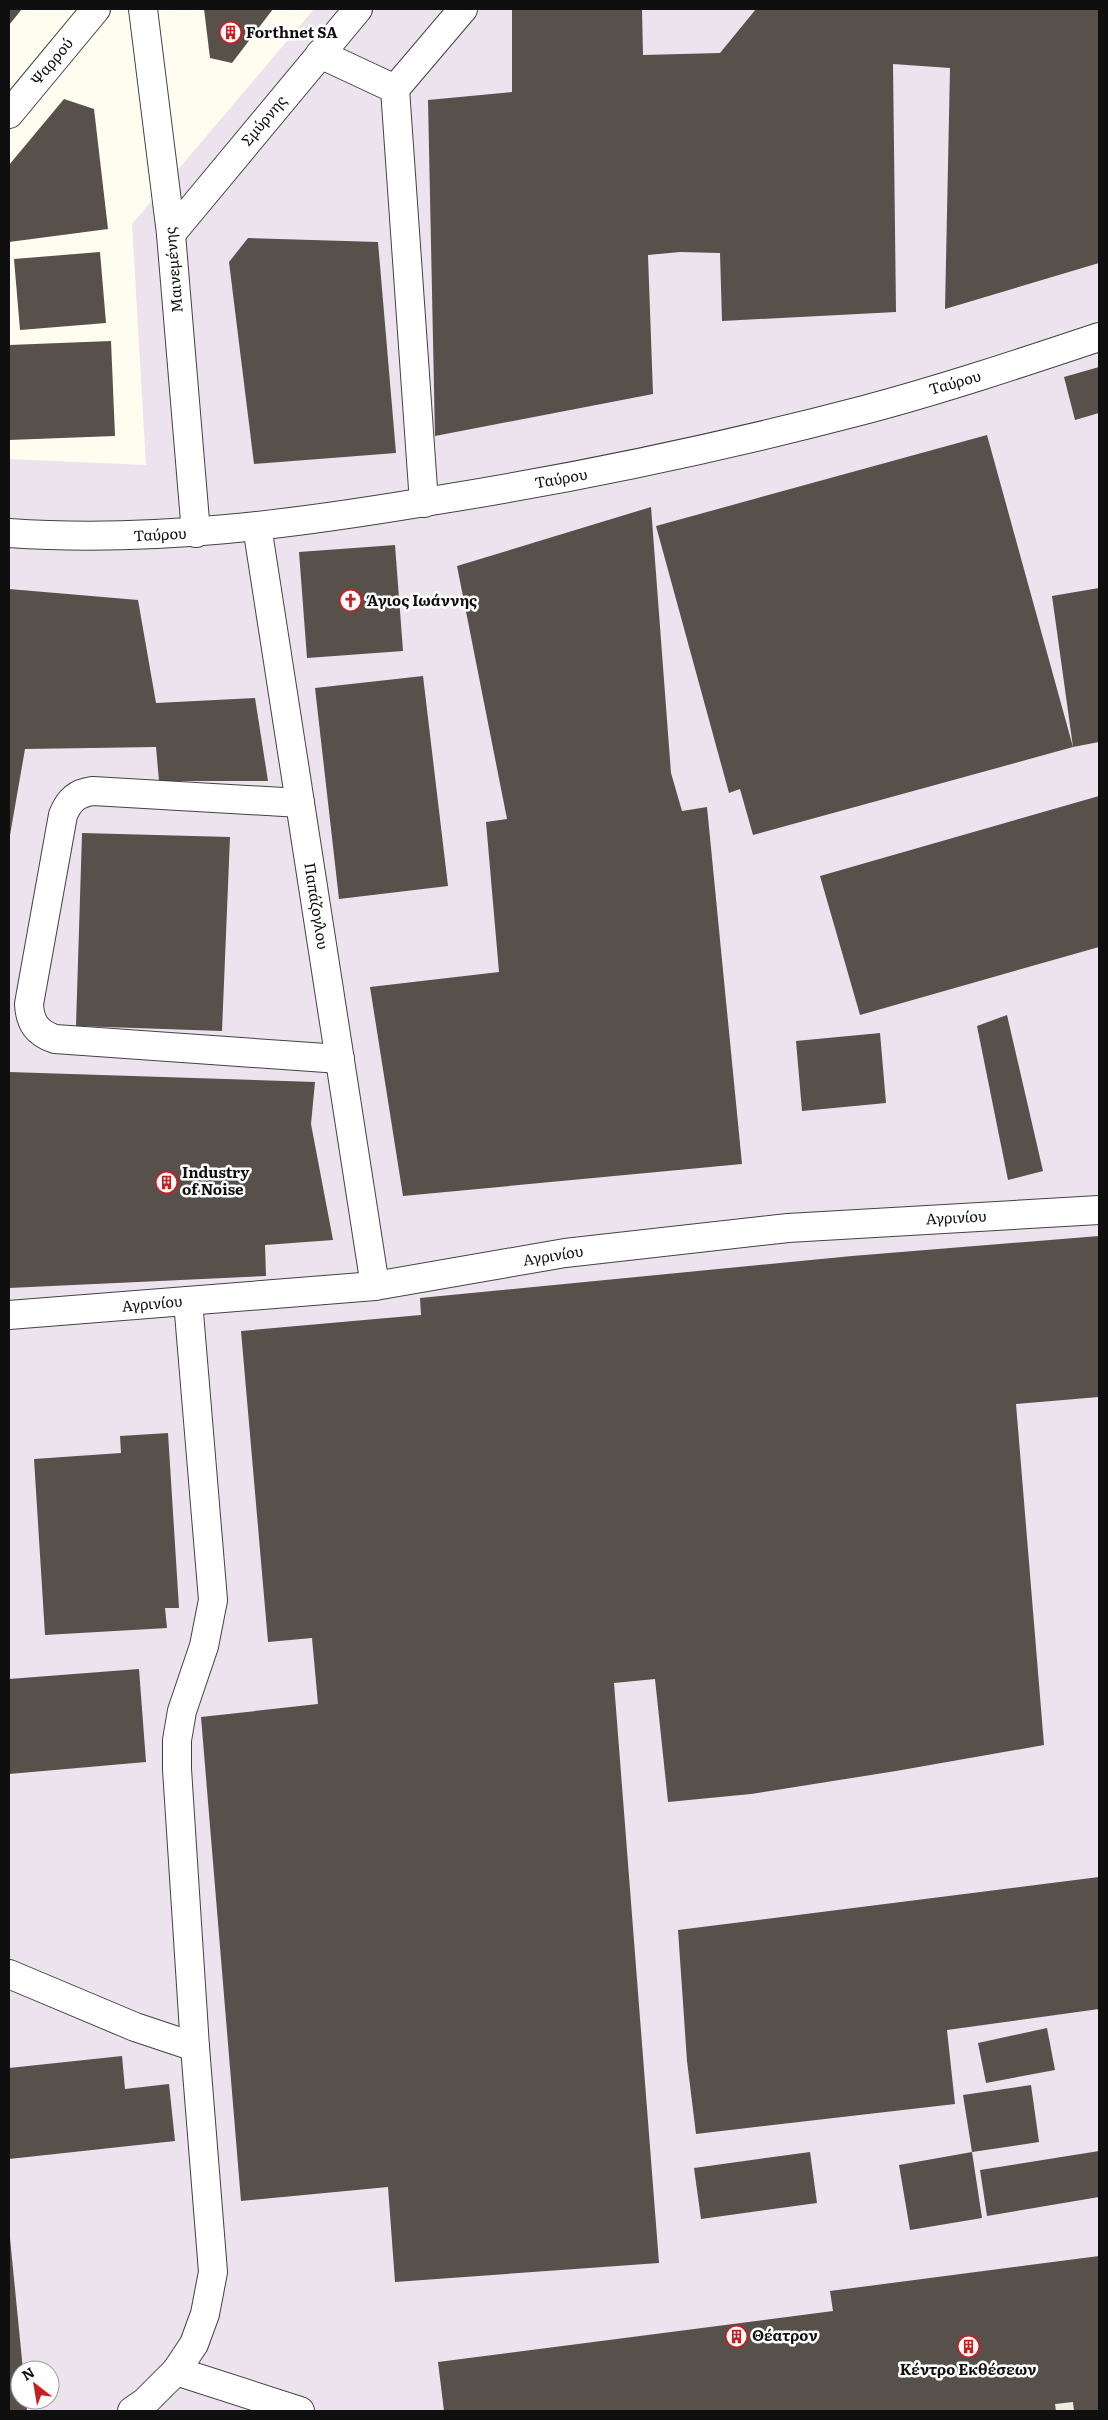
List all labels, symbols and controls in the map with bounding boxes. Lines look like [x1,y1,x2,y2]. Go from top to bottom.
place label: Forthnet SA [246,20,338,43]
building icon: Forthnet SA [218,21,242,45]
street label: Ψαρρού [24,32,78,90]
street label: Σμύρνης [235,89,291,151]
street label: Μαινεμένης [157,226,188,314]
street label: Ταύρου [926,363,984,400]
street label: Ταύρου [533,462,589,493]
street label: Ταύρου [133,521,187,546]
place label: Άγιος Ιωάννης [366,588,477,611]
church icon: Άγιος Ιωάννης [339,589,363,613]
street label: Παπάζογλου [299,861,336,951]
place label: Industry of Noise [182,1160,250,1200]
building icon: Industry of Noise [154,1170,178,1194]
street label: Αγρινίου [925,1203,987,1230]
street label: Αγρινίου [521,1238,585,1271]
street label: Αγρινίου [121,1288,183,1317]
place label: Θέατρον [752,2323,818,2346]
building icon: Θέατρον [724,2324,748,2348]
building icon: Κέντρο Εκθέσεων [956,2335,980,2359]
place label: Κέντρο Εκθέσεων [900,2357,1036,2380]
north arrow [10,2360,60,2410]
text: N [18,2361,38,2385]

